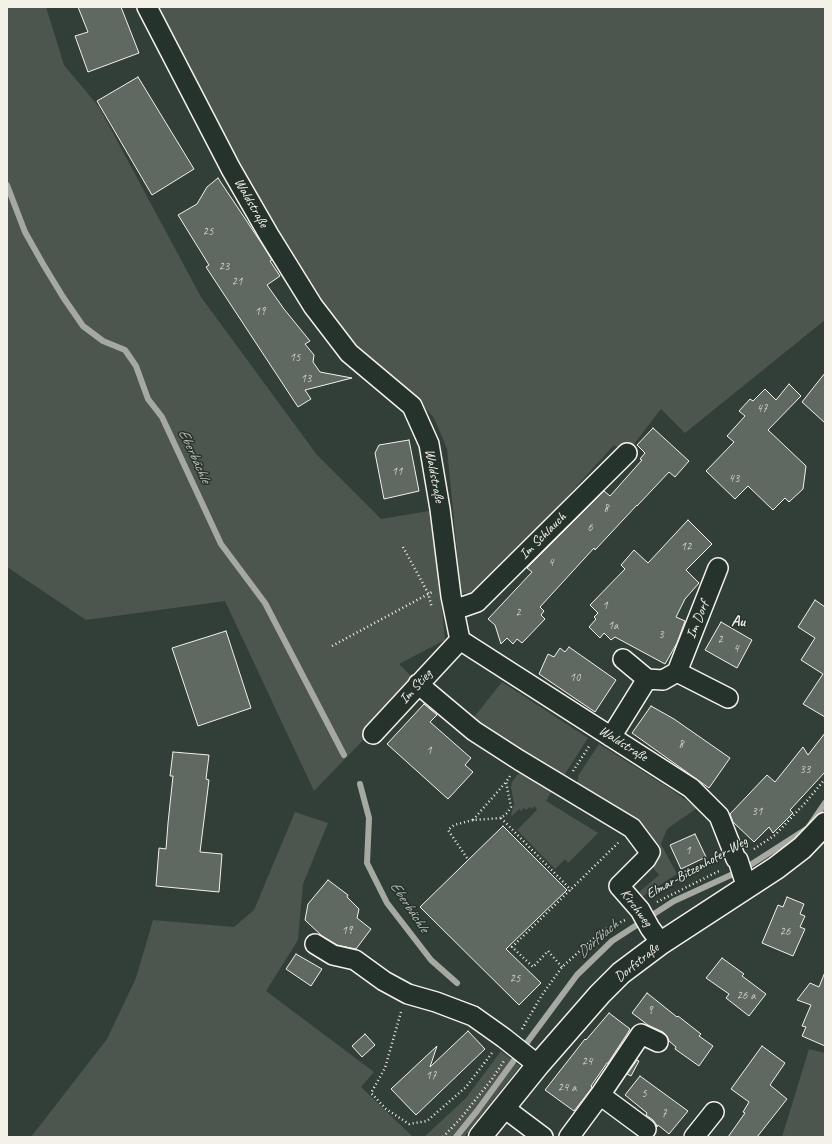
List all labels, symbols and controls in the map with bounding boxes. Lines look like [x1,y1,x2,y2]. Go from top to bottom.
street label: Waldstraße [230,175,272,231]
house number: 25 [203,225,213,239]
house number: 23 [219,260,229,274]
house number: 21 [232,275,242,289]
house number: 19 [255,305,265,319]
house number: 15 [290,351,300,365]
house number: 13 [301,372,311,386]
house number: 47 [757,402,767,416]
water label: Eberbächle [174,426,214,486]
street label: Waldstraße [421,448,447,504]
house number: 11 [392,465,402,479]
house number: 43 [729,472,739,486]
house number: 8 [603,502,609,516]
street label: Im Schlauch [516,509,570,563]
house number: 6 [587,521,593,535]
house number: 12 [681,540,691,554]
house number: 4 [548,556,554,570]
house number: 1 [602,599,608,613]
street label: Im Dorf [683,599,713,641]
house number: 2 [515,606,521,620]
district label: Au [731,612,745,632]
house number: 1a [608,619,618,633]
house number: 3 [658,628,664,642]
house number: 2 [717,633,723,647]
house number: 4 [733,642,739,656]
street label: Im Stieg [396,666,436,708]
house number: 10 [570,671,580,685]
street label: Waldstraße [596,723,650,765]
house number: 8 [678,738,684,752]
house number: 1 [426,744,432,758]
house number: 33 [800,763,810,777]
house number: 31 [752,805,762,819]
street label: Elmar-Bitzenhofer-Weg [643,833,751,903]
house number: 1 [685,844,691,858]
water label: Eberbächle [386,878,432,936]
street label: Kirchweg [616,886,656,930]
water label: Dorfbach [574,916,622,962]
house number: 19 [342,924,352,938]
house number: 26 [780,925,790,939]
street label: Dorfstraße [611,940,663,986]
house number: 25 [510,972,520,986]
house number: 26 a [737,989,755,1003]
house number: 9 [647,1004,653,1018]
house number: 24 [582,1055,592,1069]
house number: 17 [426,1069,436,1083]
house number: 24 a [558,1081,576,1095]
house number: 5 [641,1087,647,1101]
house number: 7 [661,1107,667,1121]

